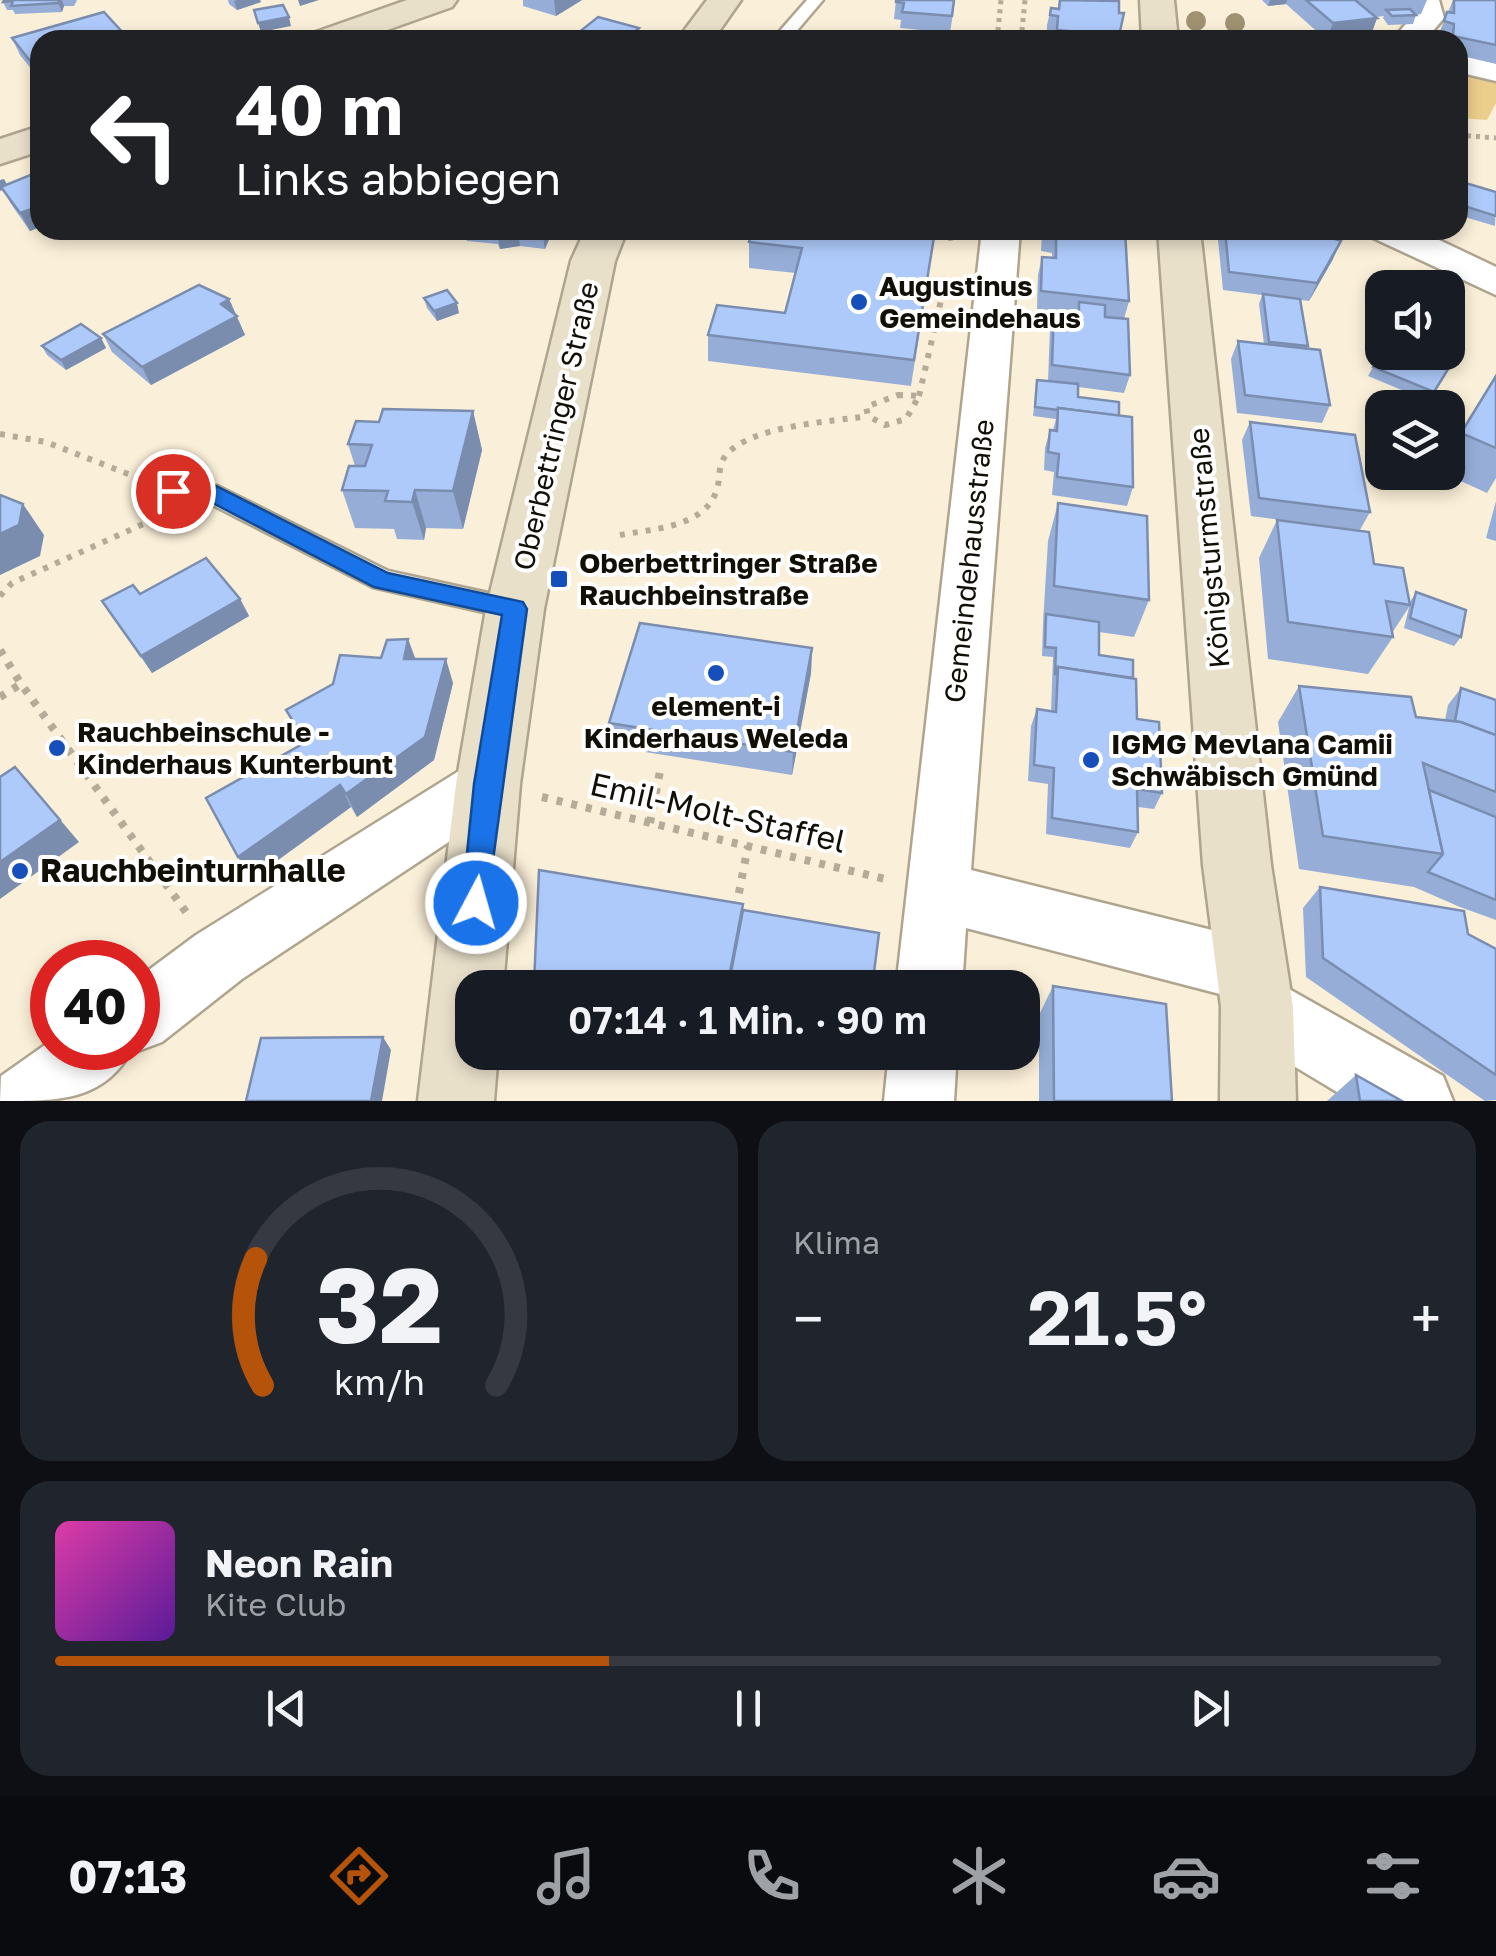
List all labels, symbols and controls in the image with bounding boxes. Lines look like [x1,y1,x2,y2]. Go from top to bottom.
text: 40 m [235,66,403,150]
icon: left [70,70,200,200]
text: Links abbiegen [235,151,561,205]
place label: Augustinus Gemeindehaus [879,269,1081,334]
map controls [1365,270,1465,490]
button: sound [1365,270,1465,370]
street label: Oberbettringer Straße [506,278,605,573]
marker: Augustinus Gemeindehaus [848,291,870,313]
button: layers [1365,390,1465,490]
street label: Gemeindehausstraße [937,418,1000,704]
street label: Königsturmstraße [1182,426,1235,670]
pin [131,449,216,534]
icon: arrive [146,464,201,519]
place label: Oberbettringer Straße Rauchbeinstraße [579,546,878,611]
marker: Oberbettringer Straße Rauchbeinstraße [548,568,570,590]
marker: element-i Kinderhaus Weleda [705,662,727,684]
place label: element-i Kinderhaus Weleda [584,689,848,754]
place label: Rauchbeinschule - Kinderhaus Kunterbunt [77,715,393,780]
place label: IGMG Mevlana Camii Schwäbisch Gmünd [1111,727,1393,792]
marker: Rauchbeinschule - Kinderhaus Kunterbunt [46,737,68,759]
marker: IGMG Mevlana Camii Schwäbisch Gmünd [1080,749,1102,771]
street label: Emil-Molt-Staffel [587,764,850,860]
place label: Rauchbeinturnhalle [40,851,346,889]
position arrow [424,851,528,955]
marker: Rauchbeinturnhalle [9,860,31,882]
speed limit sign: 40 [30,940,160,1070]
text: 07:14 · 1 Min. · 90 m [568,997,927,1042]
text: Klima [793,1223,880,1261]
text: 32 [316,1241,442,1366]
text: 21.5° [1027,1271,1207,1362]
text: − [793,1285,823,1351]
text: + [1411,1285,1441,1351]
text: km/h [334,1360,424,1403]
text: Neon Rain [205,1540,393,1585]
text: Kite Club [205,1585,346,1623]
icon: previous [259,1681,314,1736]
icon: pause [721,1681,776,1736]
icon: next [1183,1681,1238,1736]
icon: directions [324,1841,394,1911]
icon: music [531,1841,601,1911]
icon: phone [737,1841,807,1911]
icon: climate [944,1841,1014,1911]
icon: car [1151,1841,1221,1911]
icon: filters [1358,1841,1428,1911]
text: 07:13 [68,1849,187,1903]

